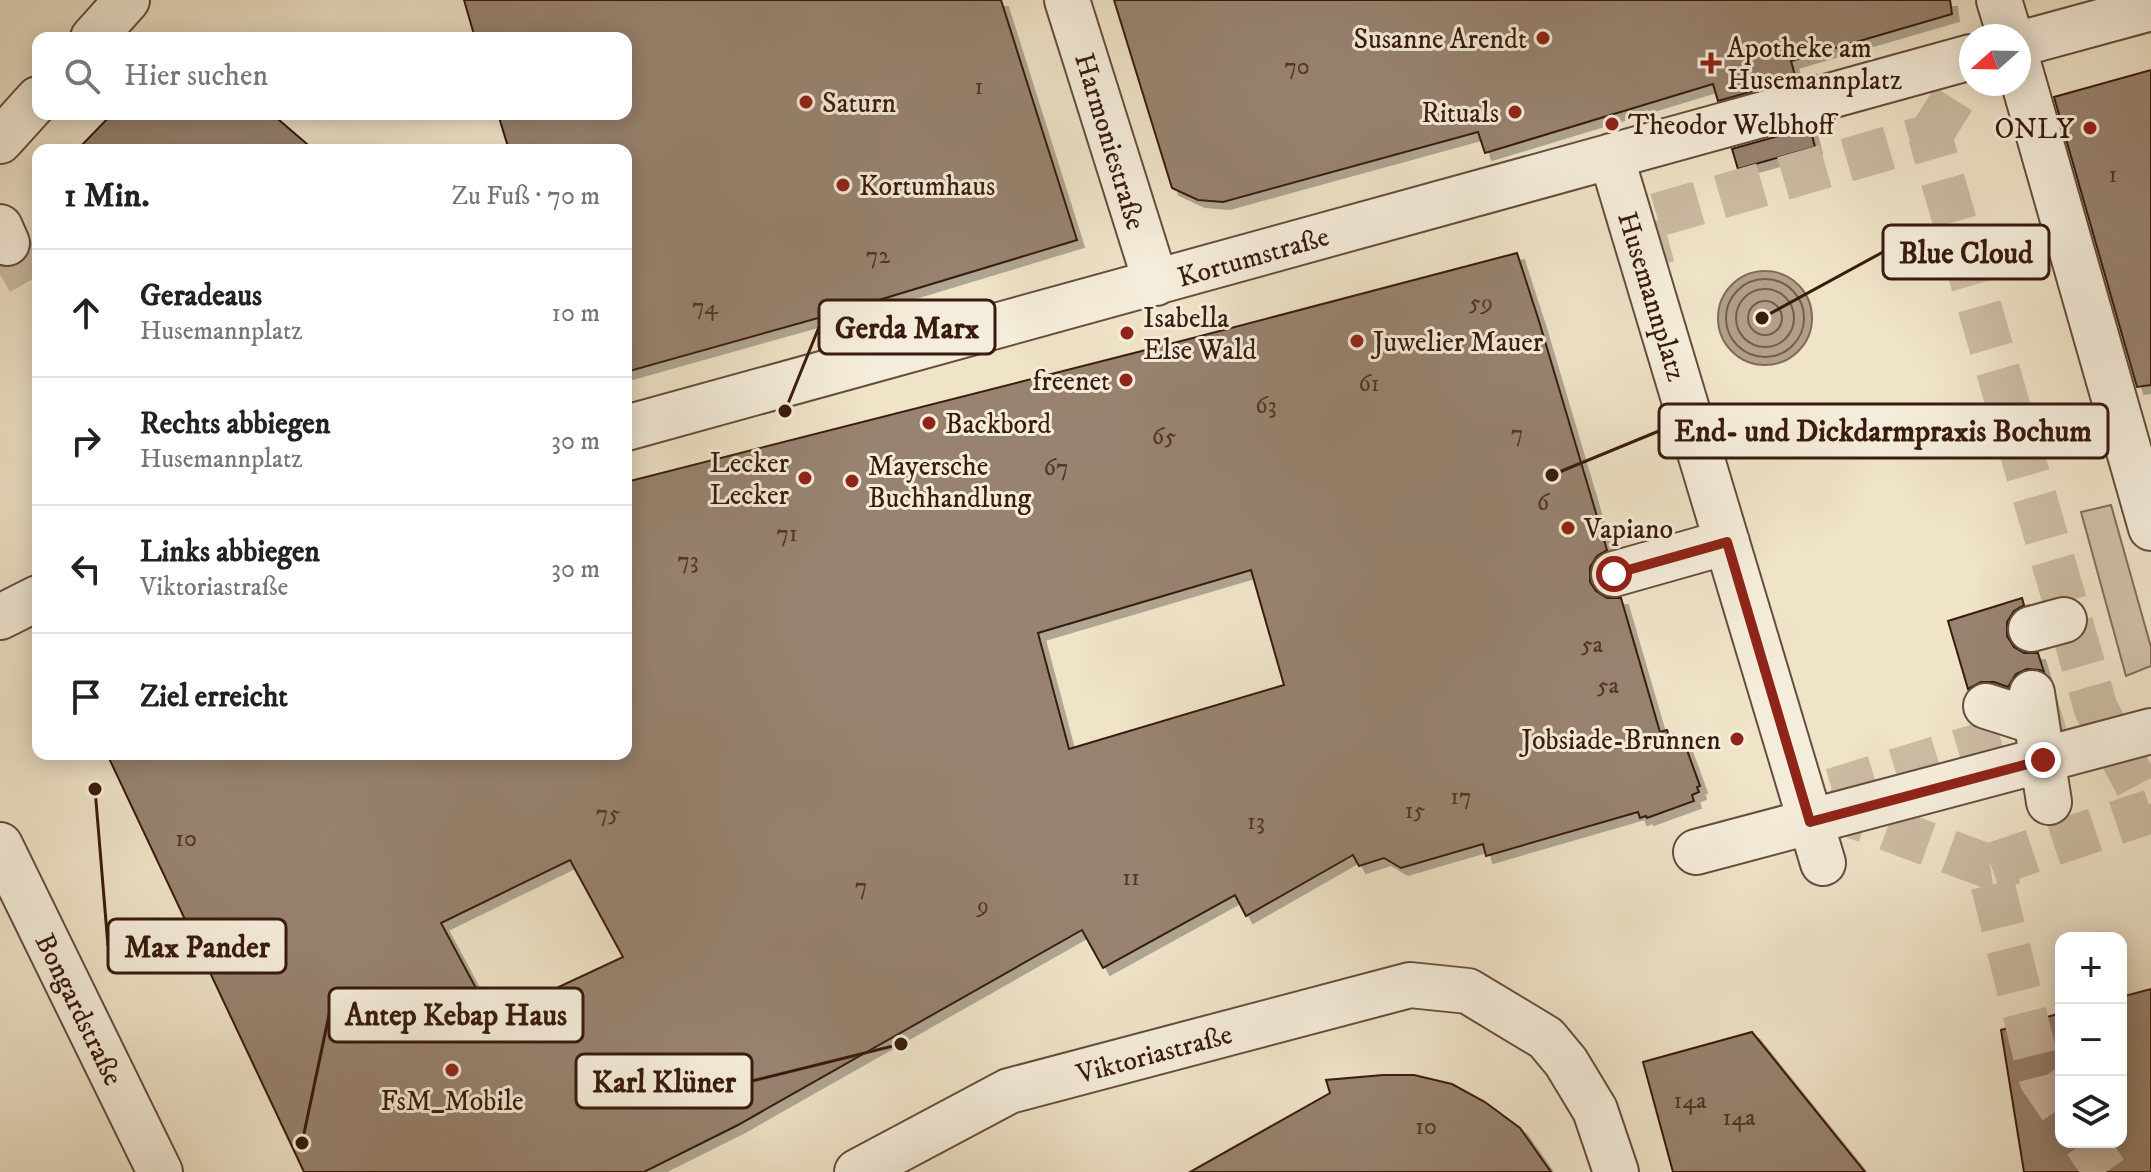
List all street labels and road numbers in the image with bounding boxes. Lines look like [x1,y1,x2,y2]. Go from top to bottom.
street label: Harmoniestraße [1066,49,1153,234]
street label: Husemannplatz [1609,208,1694,385]
street label: Kortumstraße [1174,219,1333,296]
street label: Bongardstraße [27,928,131,1091]
street label: Viktoriastraße [1072,1017,1236,1092]

